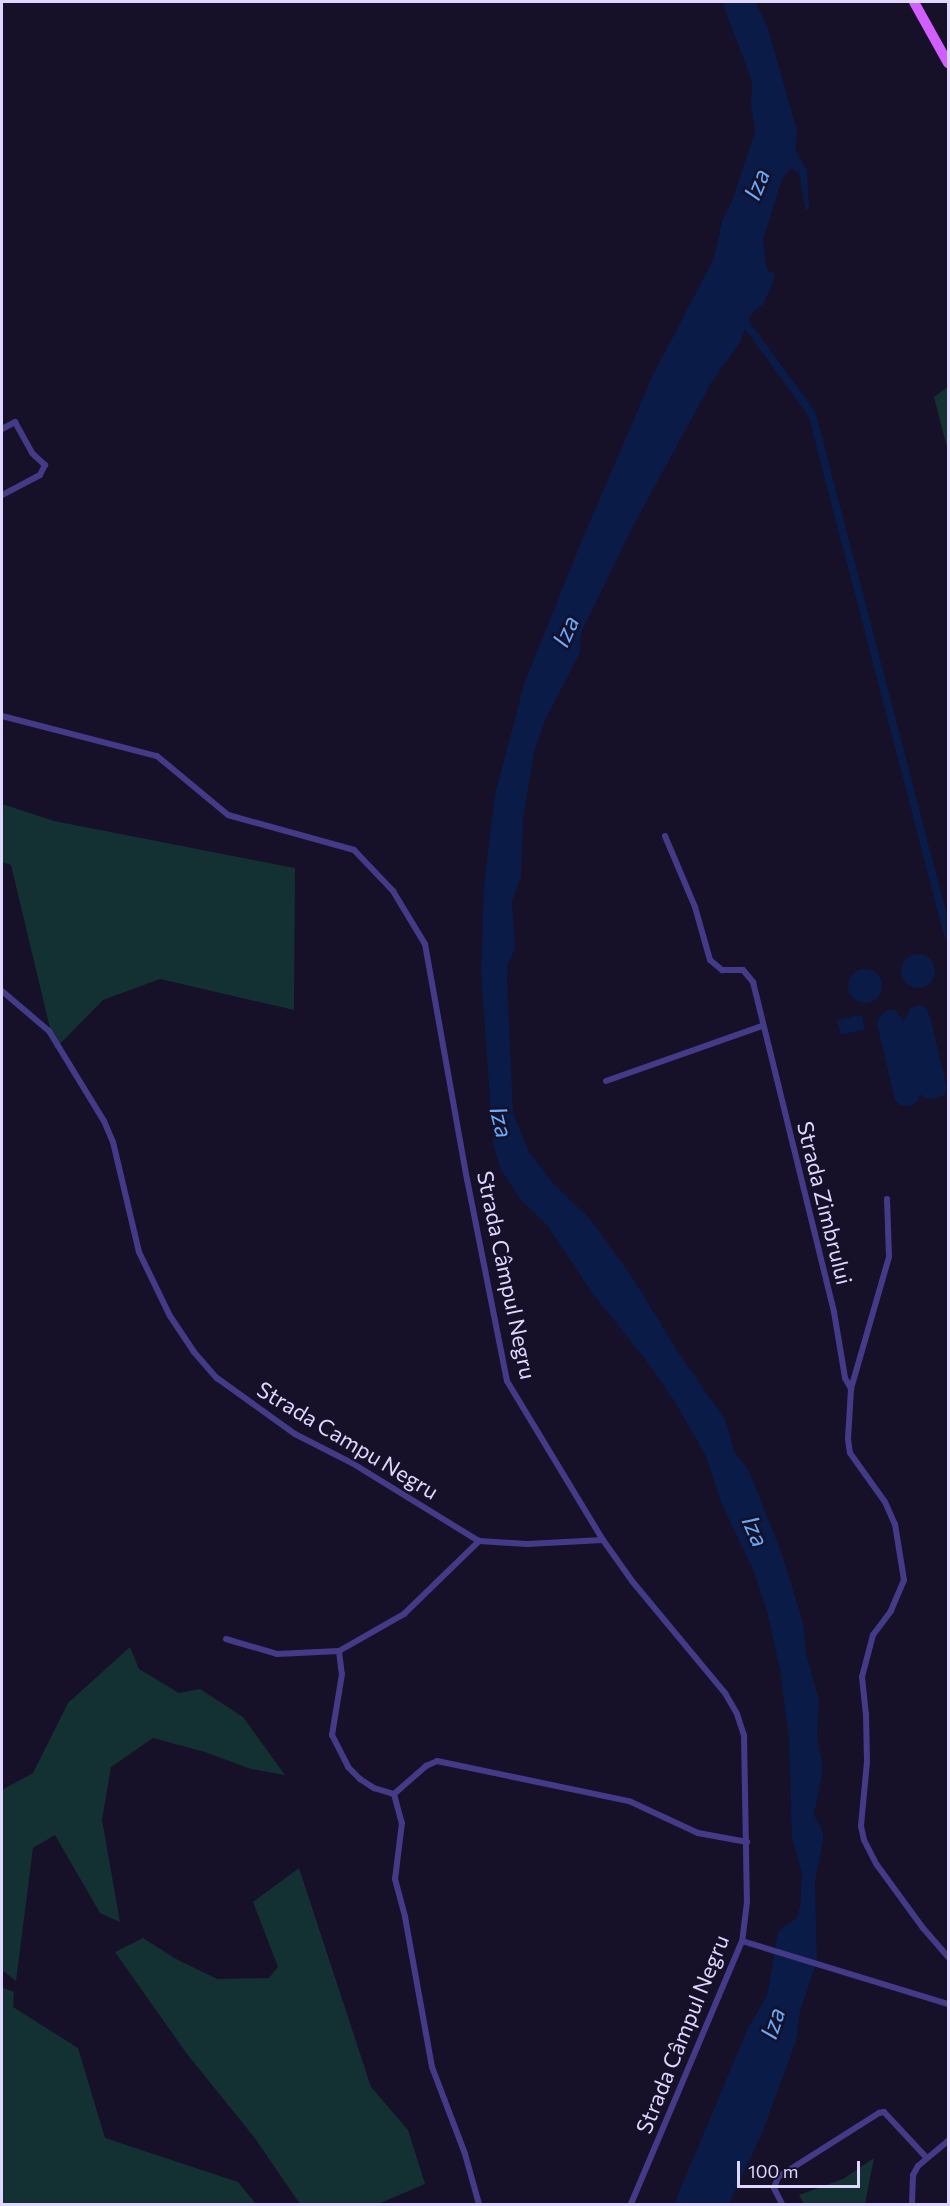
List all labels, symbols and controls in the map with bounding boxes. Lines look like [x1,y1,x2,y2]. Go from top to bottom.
water label: Iza [737,164,775,204]
water label: Iza [546,611,584,651]
water label: Iza [484,1103,520,1141]
street label: Strada Zimbrului [792,1119,858,1287]
street label: Strada Câmpul Negru [472,1168,542,1382]
street label: Strada Campu Negru [253,1375,443,1505]
water label: Iza [737,1511,775,1551]
street label: Strada Câmpul Negru [630,1931,734,2137]
water label: Iza [753,2004,791,2042]
scale bar [740,2149,863,2187]
text: 100 m [748,2160,798,2182]

